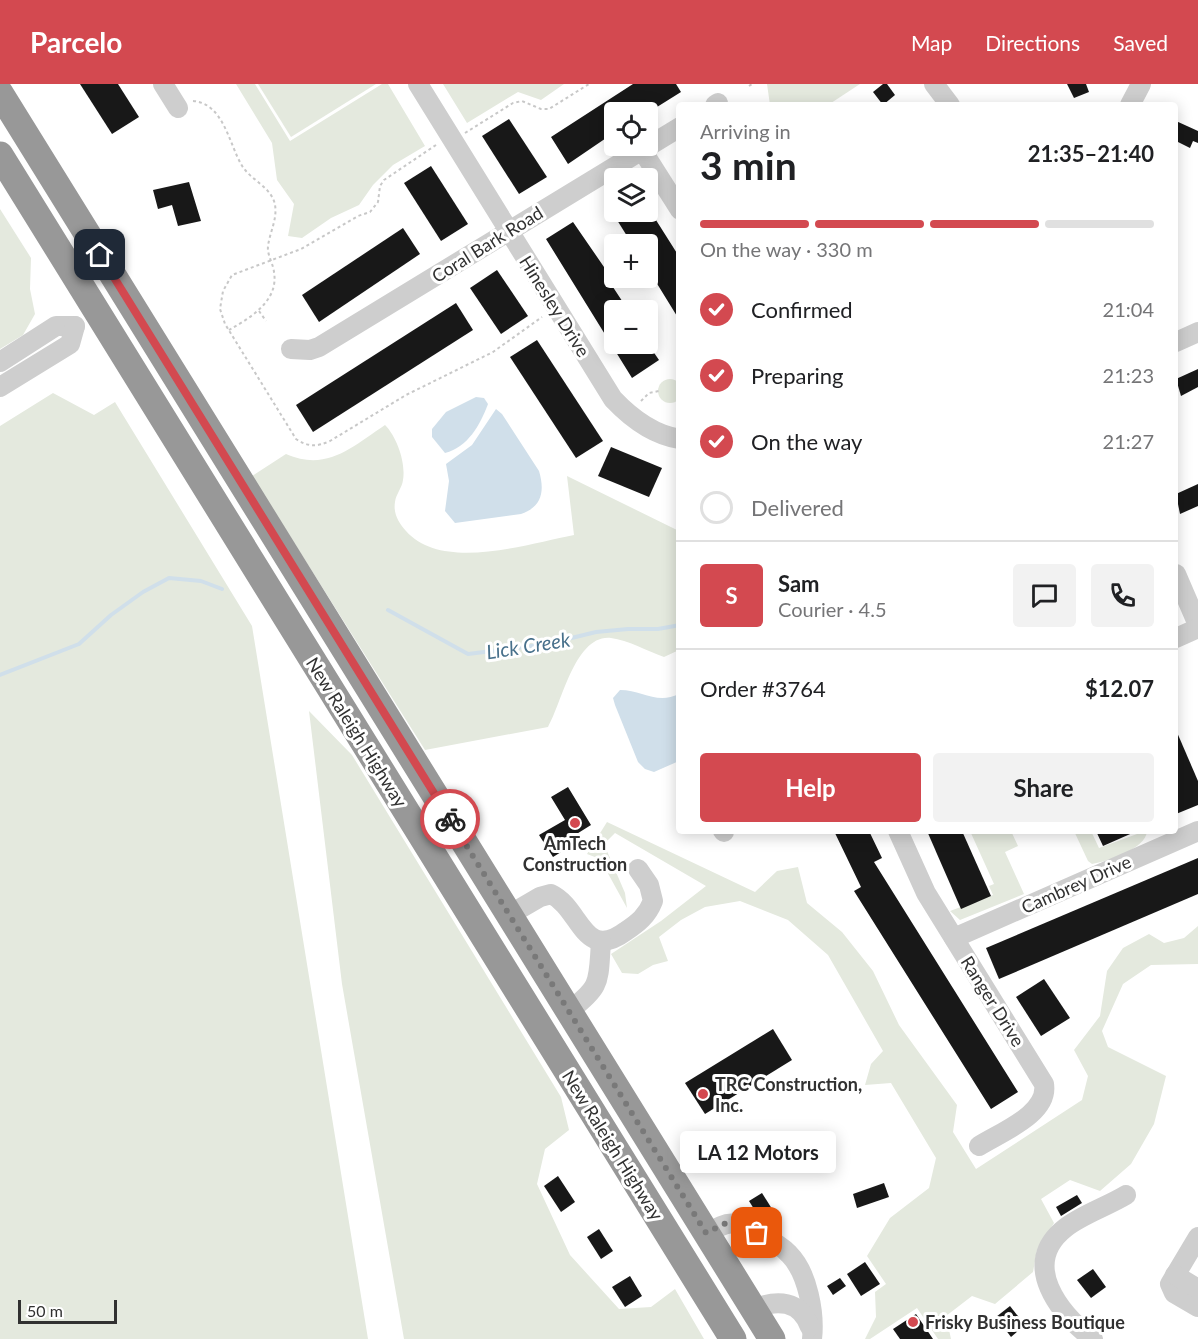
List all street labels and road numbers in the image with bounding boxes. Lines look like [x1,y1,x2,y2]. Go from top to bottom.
street label: Coral Bark Road [427,201,547,287]
street label: Hinesley Drive [515,251,595,361]
street label: New Raleigh Highway [302,653,412,812]
street label: Cambrey Drive [1018,850,1134,918]
street label: Ranger Drive [957,952,1029,1050]
street label: New Raleigh Highway [558,1066,668,1225]

